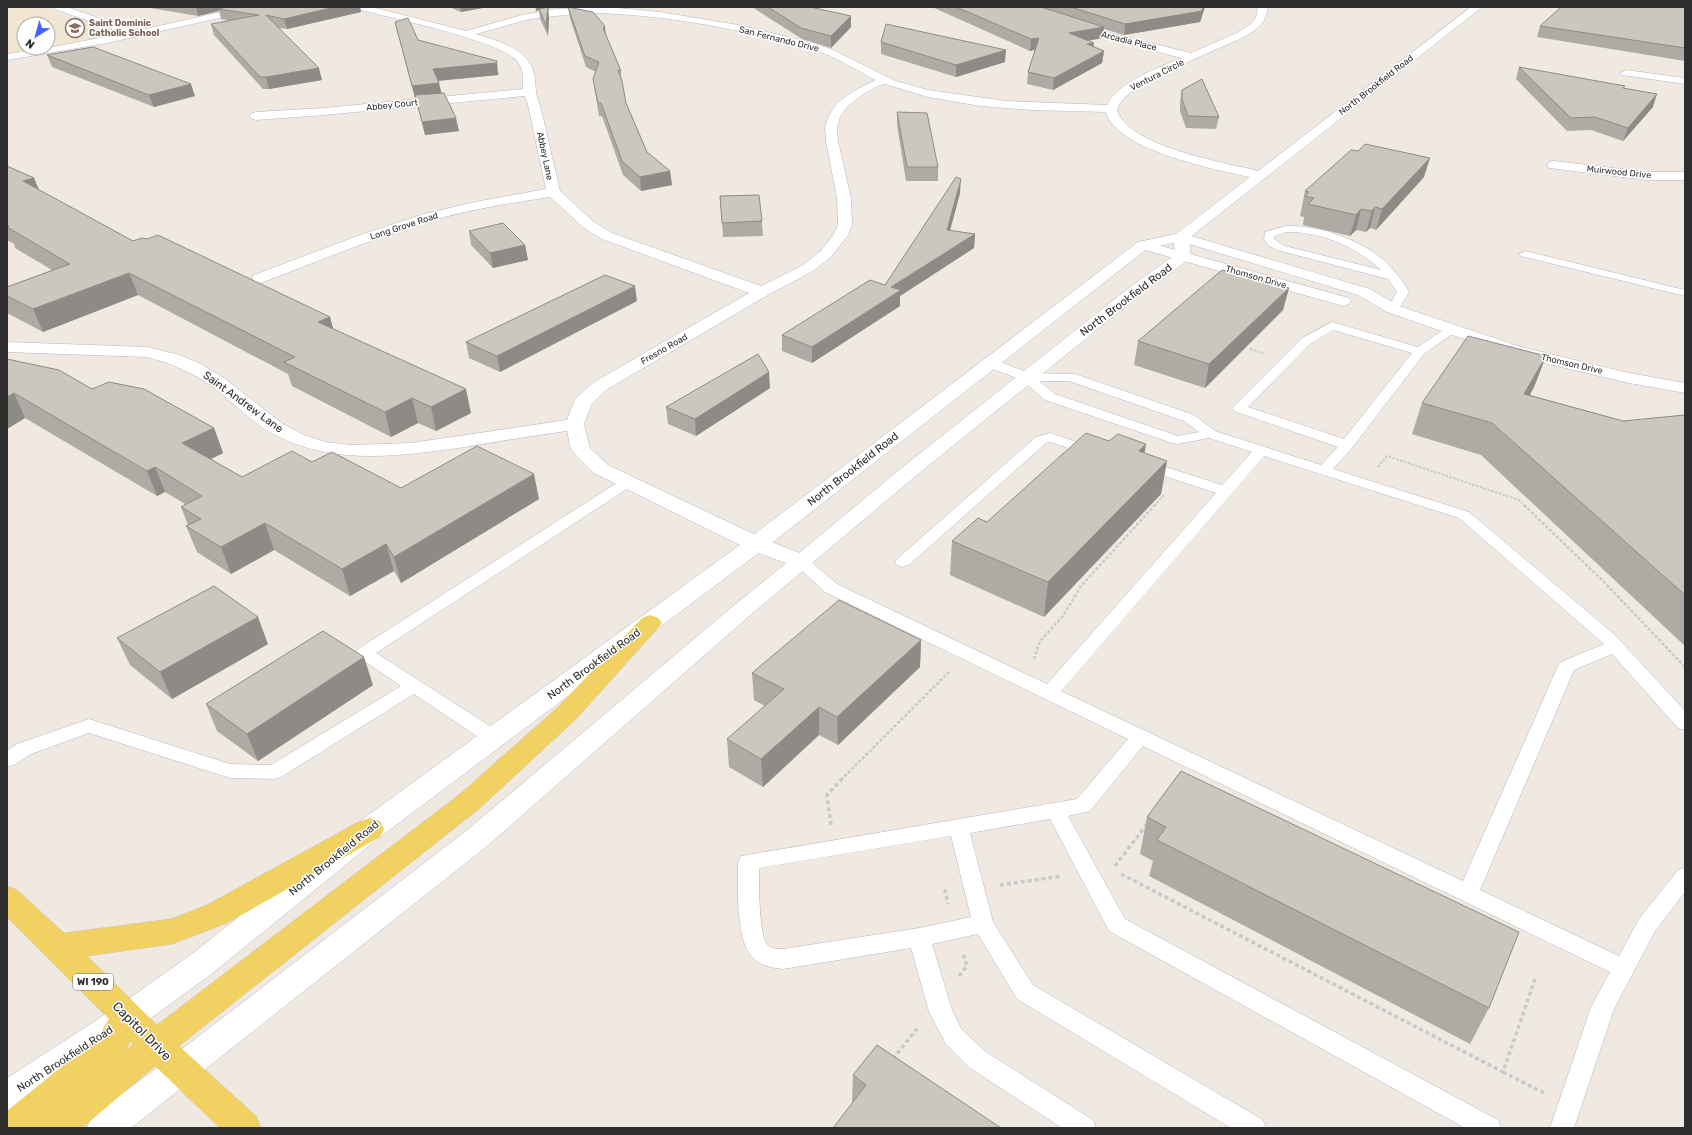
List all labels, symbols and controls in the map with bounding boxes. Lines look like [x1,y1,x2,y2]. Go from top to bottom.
north arrow [16,16,56,56]
school or university icon: Saint Dominic Catholic School [64,17,86,39]
place label: Saint Dominic Catholic School [89,18,160,38]
street label: San Fernando Drive [738,24,820,54]
street label: Arcadia Place [1100,29,1158,53]
text: N [23,36,37,51]
street label: North Brookfield Road [1337,53,1415,117]
street label: Ventura Circle [1128,57,1186,93]
street label: Abbey Court [366,97,419,113]
street label: Abbey Lane [535,131,555,181]
street label: Muirwood Drive [1586,164,1652,180]
street label: Long Grove Road [369,210,439,242]
street label: North Brookfield Road [1077,261,1175,339]
street label: Thomson Drive [1224,264,1288,290]
street label: Fresno Road [639,332,689,366]
street label: Thomson Drive [1540,352,1604,376]
street label: Saint Andrew Lane [200,369,286,435]
street label: North Brookfield Road [805,429,901,509]
street label: North Brookfield Road [545,626,643,702]
street label: North Brookfield Road [286,818,382,898]
road number: WI 190 [73,974,113,990]
street label: Capitol Drive [110,999,174,1063]
street label: North Brookfield Road [15,1023,115,1095]

